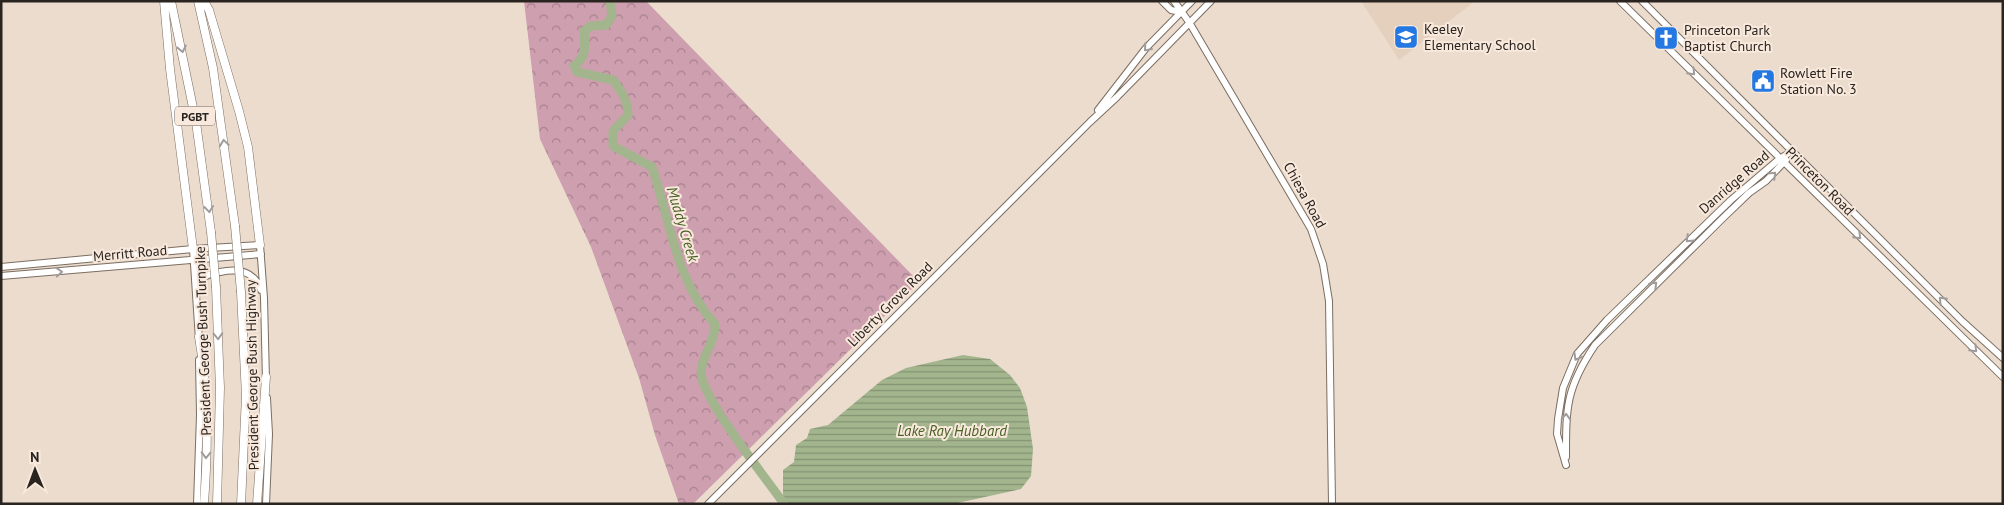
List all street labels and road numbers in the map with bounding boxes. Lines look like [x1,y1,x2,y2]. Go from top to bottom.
road number: PGBT [175,106,215,125]
street label: Princeton Road [1782,143,1858,219]
street label: Danridge Road [1695,146,1773,218]
street label: Chiesa Road [1279,159,1331,231]
street label: Merritt Road [92,241,168,265]
street label: President George Bush Turnpike [191,246,215,436]
street label: Liberty Grove Road [844,258,936,350]
street label: President George Bush Highway [241,279,263,471]

